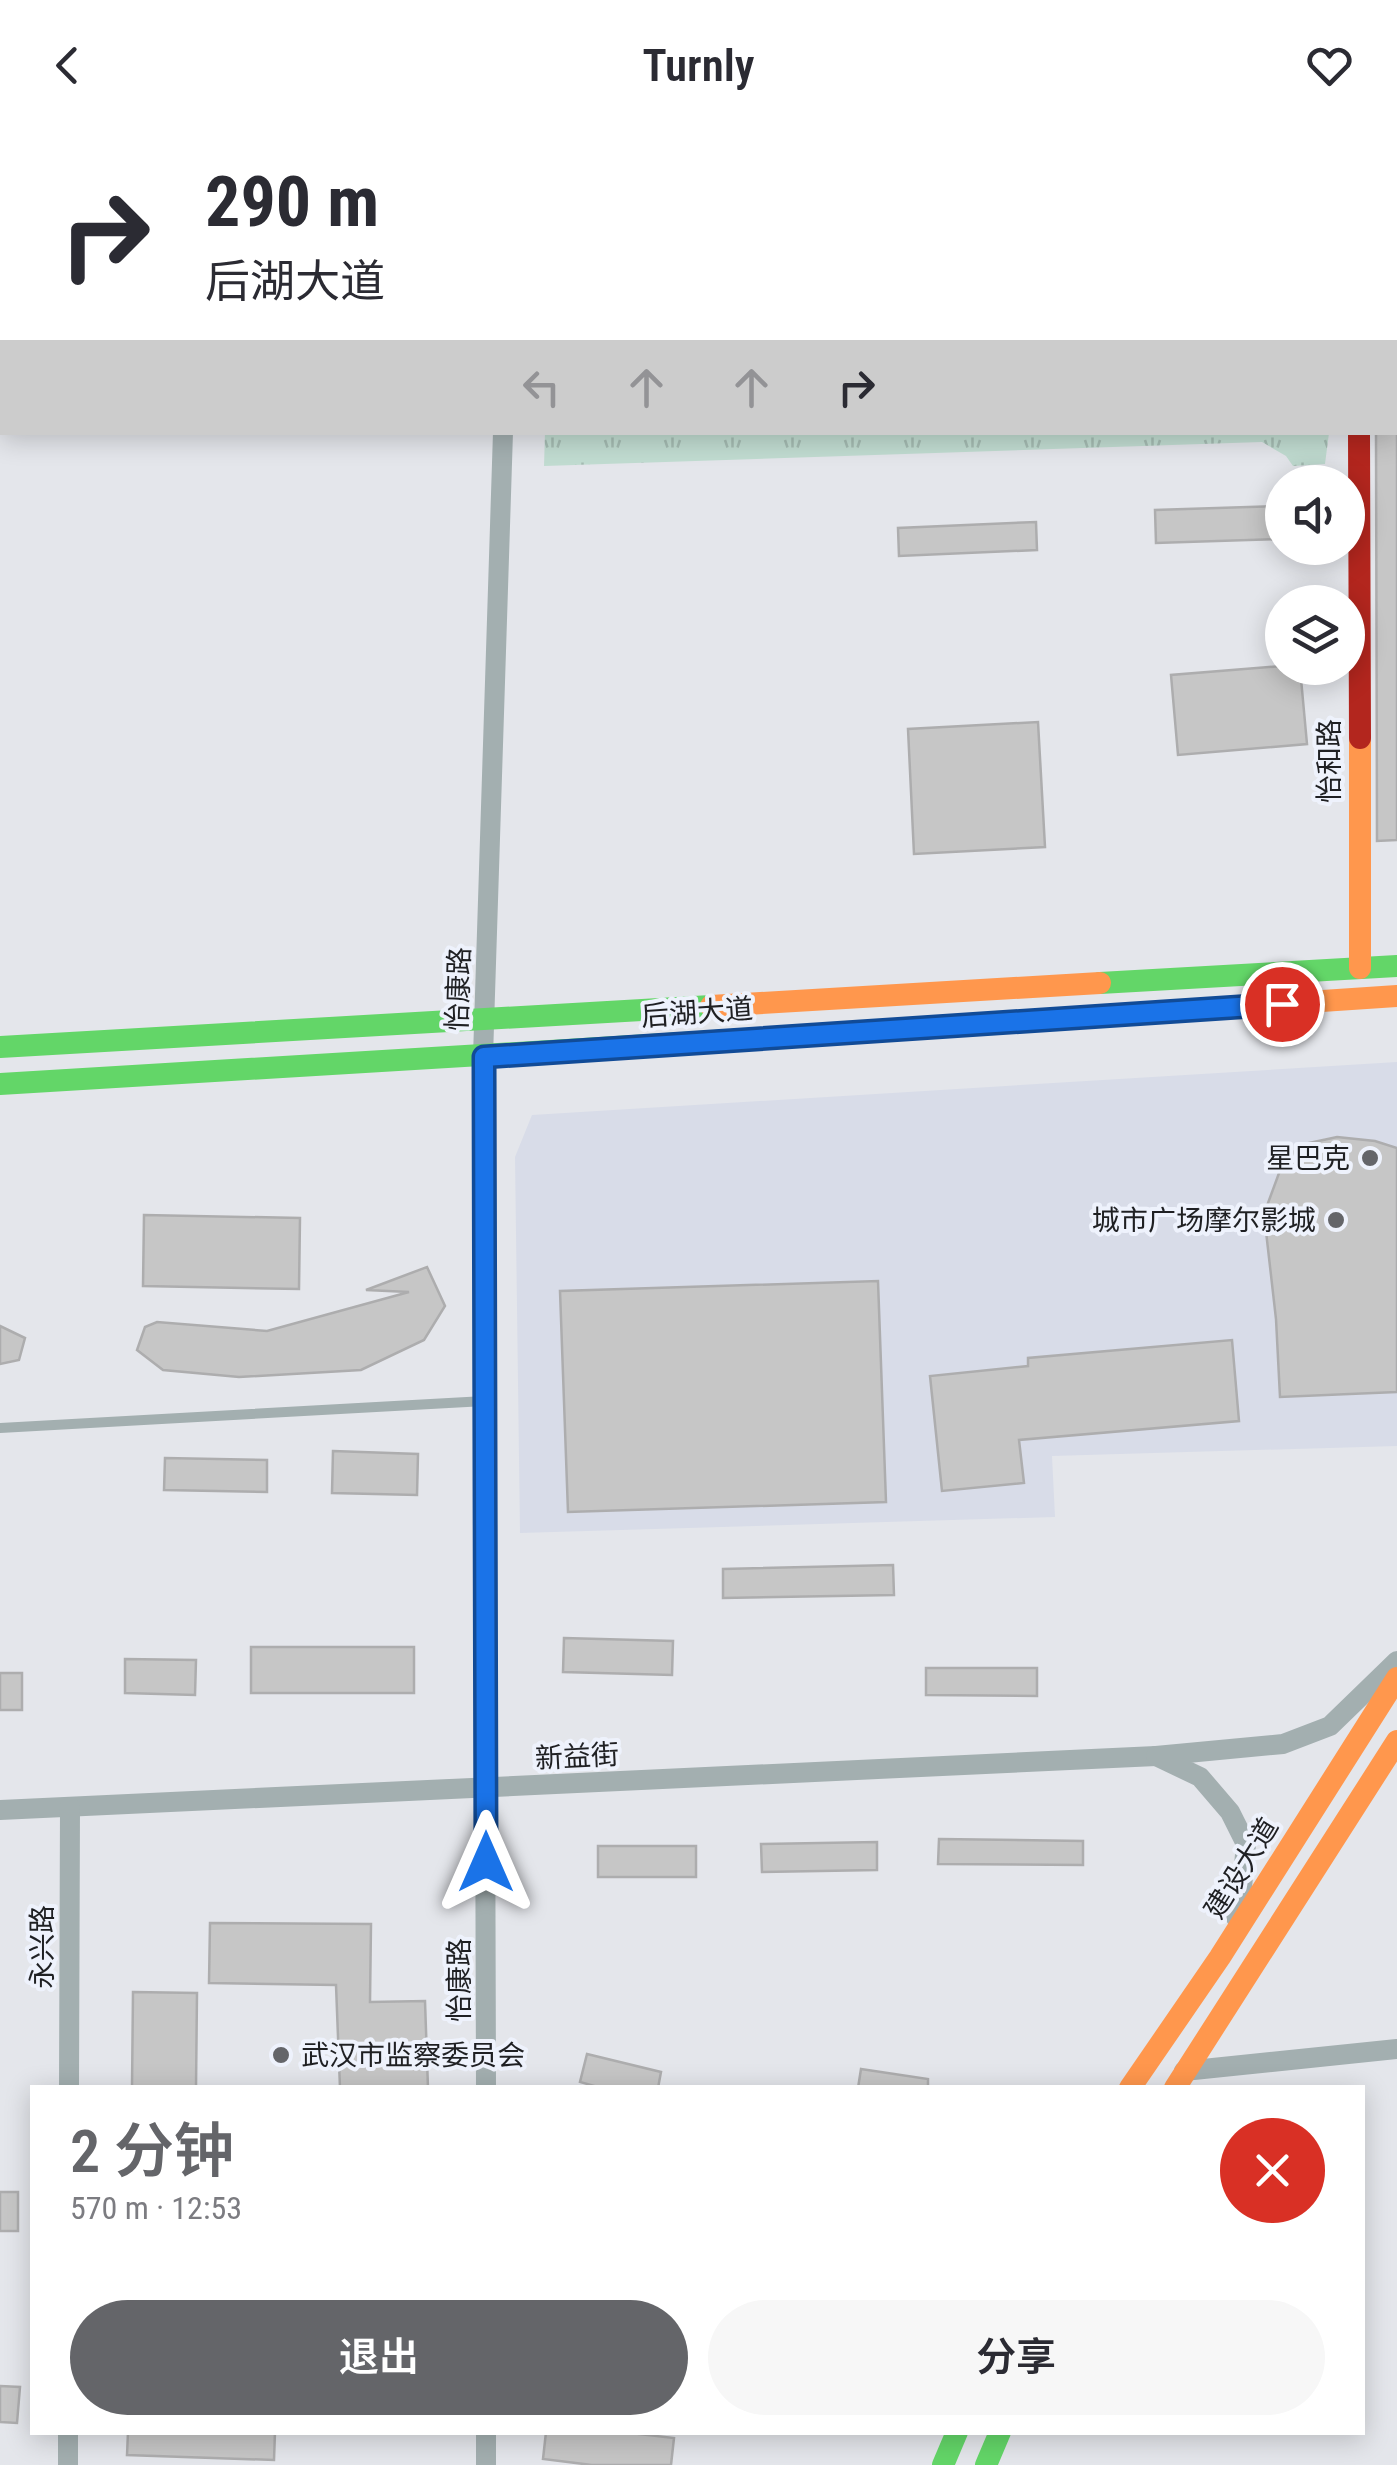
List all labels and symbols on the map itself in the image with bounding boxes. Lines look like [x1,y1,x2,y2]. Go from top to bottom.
street label: 怡和路 [1313,719,1346,803]
street label: 怡康路 [441,946,476,1032]
pin [1240,962,1325,1047]
street label: 后湖大道 [640,992,754,1033]
place label: 星巴克 [1266,1142,1350,1175]
marker: 星巴克 [1359,1147,1381,1169]
place label: 城市广场摩尔影城 [1092,1204,1316,1237]
marker: 城市广场摩尔影城 [1325,1209,1347,1231]
street label: 新益街 [534,1738,620,1775]
position arrow [434,1810,538,1914]
street label: 建设大道 [1198,1812,1285,1925]
street label: 永兴路 [26,1905,59,1989]
street label: 怡康路 [443,1938,476,2022]
place label: 武汉市监察委员会 [301,2039,525,2072]
marker: 武汉市监察委员会 [270,2044,292,2066]

